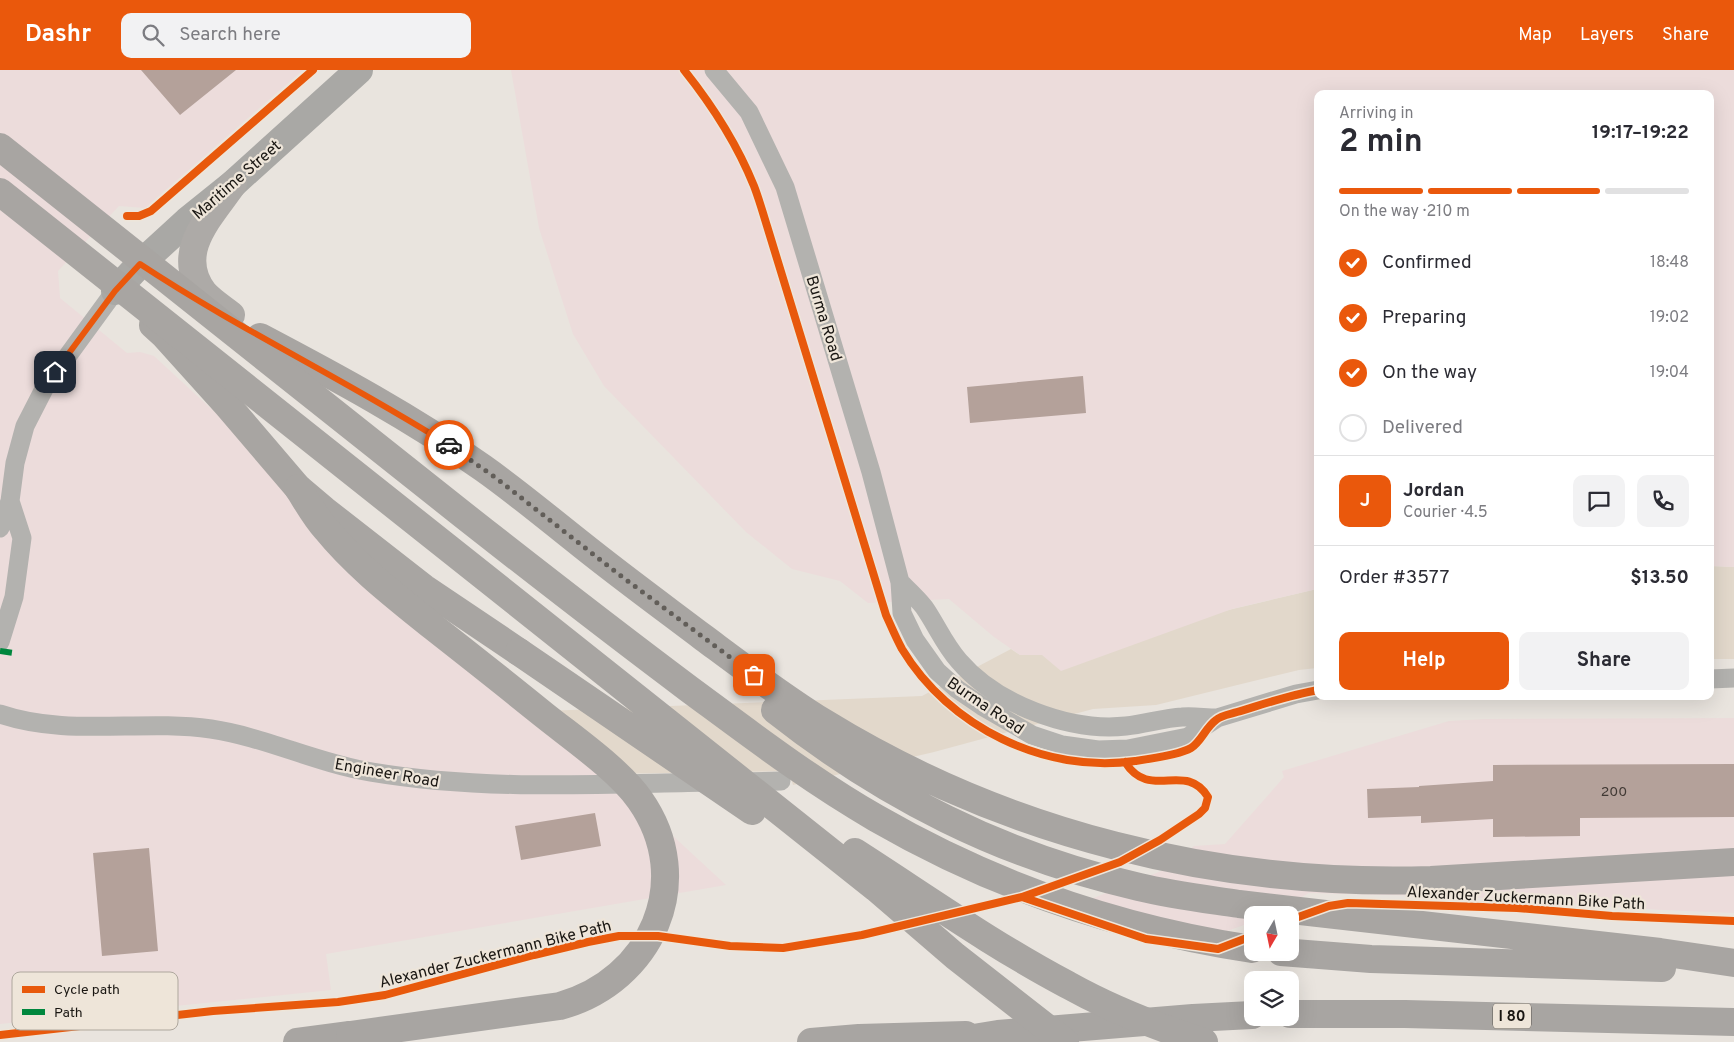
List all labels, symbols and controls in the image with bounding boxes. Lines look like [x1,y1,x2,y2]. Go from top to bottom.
search box [121,13,471,58]
text: Dashr [25,20,91,50]
icon: search [139,21,167,49]
text: Search here [179,23,281,47]
text: Map [1518,24,1552,47]
text: Layers [1580,24,1634,47]
text: Share [1662,24,1709,47]
text: Arriving in [1339,104,1414,124]
text: 19:17–19:22 [1592,121,1689,145]
text: 2 min [1339,123,1423,163]
street label: Maritime Street [189,136,286,225]
text: On the way · 210 m [1339,202,1470,222]
icon: check [1339,249,1367,277]
text: Confirmed [1382,251,1472,275]
text: 18:48 [1650,253,1689,273]
street label: Burma Road [801,273,846,364]
icon: check [1339,304,1367,332]
text: Preparing [1382,306,1466,330]
text: 19:02 [1650,308,1689,328]
pin [34,351,76,393]
icon: home [41,358,69,386]
icon: check [1339,359,1367,387]
text: On the way [1382,361,1477,385]
text: 19:04 [1650,363,1689,383]
text: Delivered [1382,416,1463,440]
courier [424,420,474,470]
icon: car [435,431,463,459]
button: chat [1573,475,1625,527]
button: phone [1637,475,1689,527]
text: Jordan [1403,479,1465,503]
text: J [1360,489,1370,513]
text: Courier · 4.5 [1403,503,1488,523]
text: Order #3577 [1339,566,1449,590]
text: $13.50 [1630,566,1689,590]
button: Help [1339,632,1509,690]
button: Share [1519,632,1689,690]
pin [733,654,775,696]
icon: bag [740,661,768,689]
street label: Burma Road [943,674,1027,740]
street label: Engineer Road [333,755,440,793]
house number: 200 [1601,784,1627,801]
street label: Alexander Zuckermann Bike Path [1406,883,1646,915]
north arrow [1244,906,1299,961]
map controls [1244,906,1299,1026]
street label: Alexander Zuckermann Bike Path [377,916,614,994]
button: layers [1244,971,1299,1026]
legend [12,972,178,1030]
text: Cycle path [54,982,120,999]
road number: I 80 [1493,1004,1531,1028]
text: Path [54,1005,83,1022]

